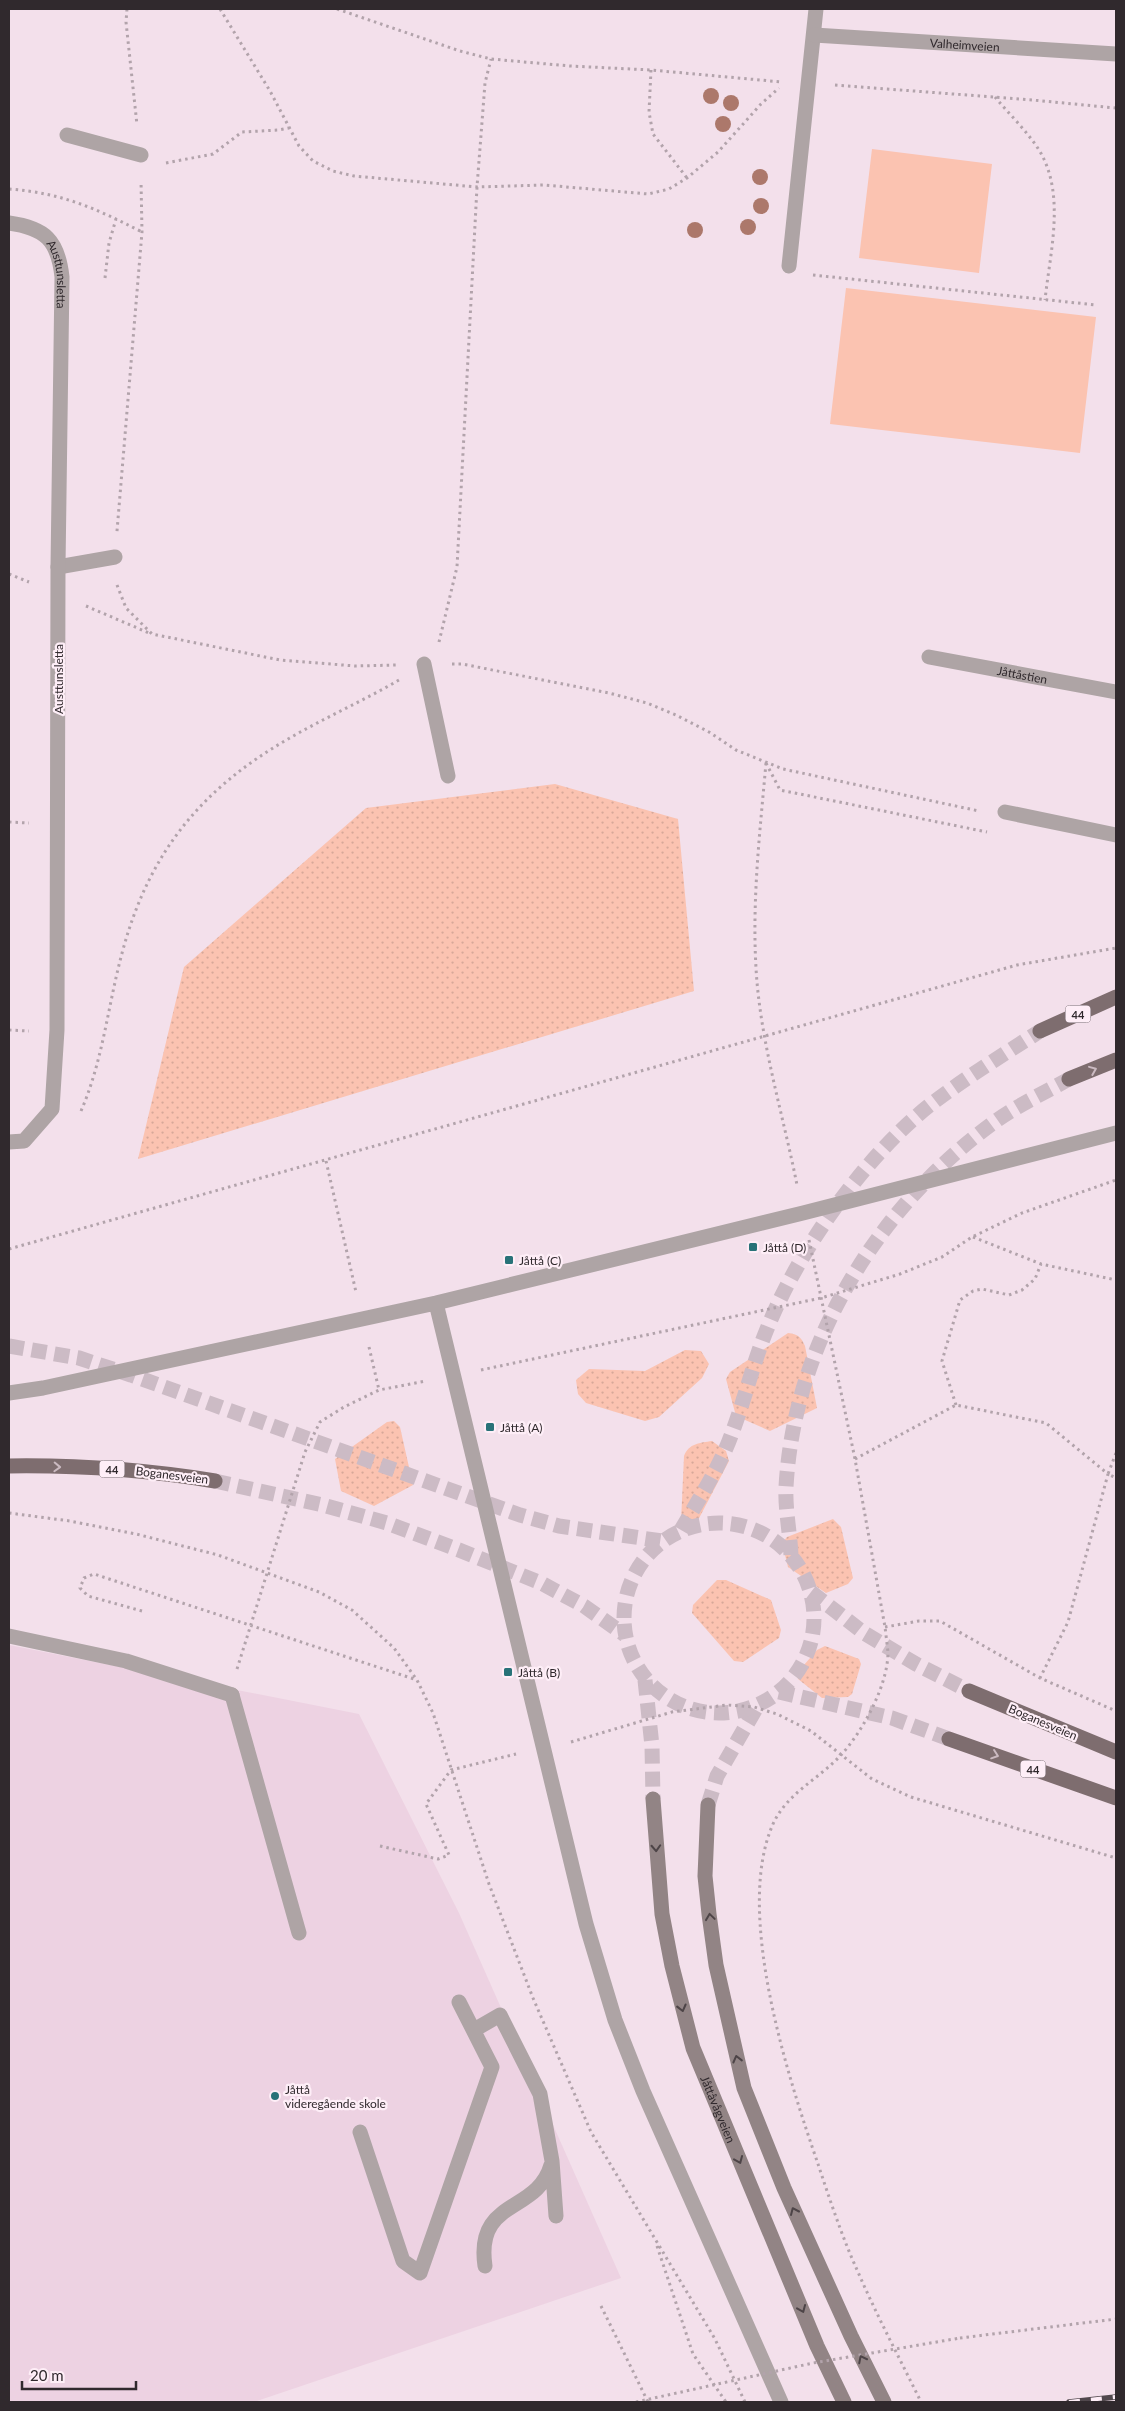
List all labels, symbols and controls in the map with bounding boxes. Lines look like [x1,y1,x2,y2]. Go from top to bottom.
street label: Valheimveien [929,35,1000,54]
street label: Austtunsletta [44,237,70,309]
street label: Austtunsletta [51,644,66,714]
street label: Jåttåstien [996,662,1049,687]
road number: 44 [1066,1006,1090,1022]
one-way arrow [1088,1065,1097,1076]
place label: Jåttå (D) [763,1240,806,1255]
marker: Jåttå (D) [747,1241,759,1253]
place label: Jåttå (C) [519,1253,561,1268]
marker: Jåttå (C) [503,1254,515,1266]
place label: Jåttå (A) [500,1420,542,1435]
marker: Jåttå (A) [484,1421,496,1433]
road number: 44 [100,1460,124,1478]
one-way arrow [54,1461,62,1472]
street label: Boganesveien [135,1463,209,1487]
place label: Jåttå (B) [518,1665,560,1680]
marker: Jåttå (B) [502,1666,514,1678]
street label: Boganesveien [1006,1701,1080,1743]
one-way arrow [991,1750,999,1760]
road number: 44 [1020,1760,1046,1778]
one-way arrow [650,1844,661,1852]
one-way arrow [705,1913,716,1921]
one-way arrow [677,2003,687,2011]
one-way arrow [732,2055,743,2064]
street label: Jåttåvågveien [698,2073,739,2145]
place label: Jåttå videregående skole [285,2082,386,2111]
marker: Jåttå videregående skole [269,2090,281,2102]
one-way arrow [732,2155,743,2164]
one-way arrow [790,2207,801,2216]
one-way arrow [796,2304,806,2313]
one-way arrow [858,2355,868,2364]
scale bar [22,2358,136,2390]
text: 20 m [30,2366,64,2384]

